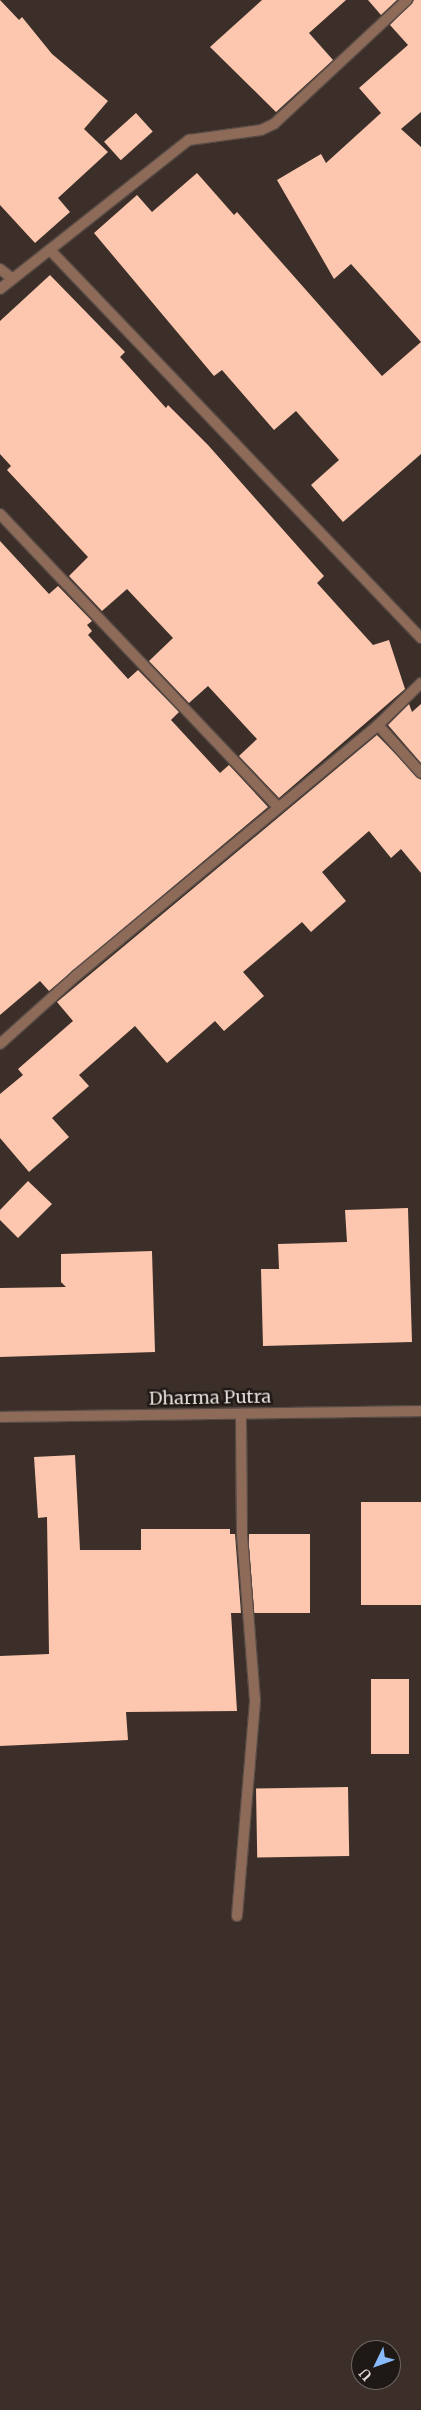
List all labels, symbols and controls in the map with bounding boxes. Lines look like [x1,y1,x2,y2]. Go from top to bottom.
street label: Dharma Putra [149,1386,271,1410]
north arrow [351,2340,401,2390]
text: U [355,2364,376,2384]

